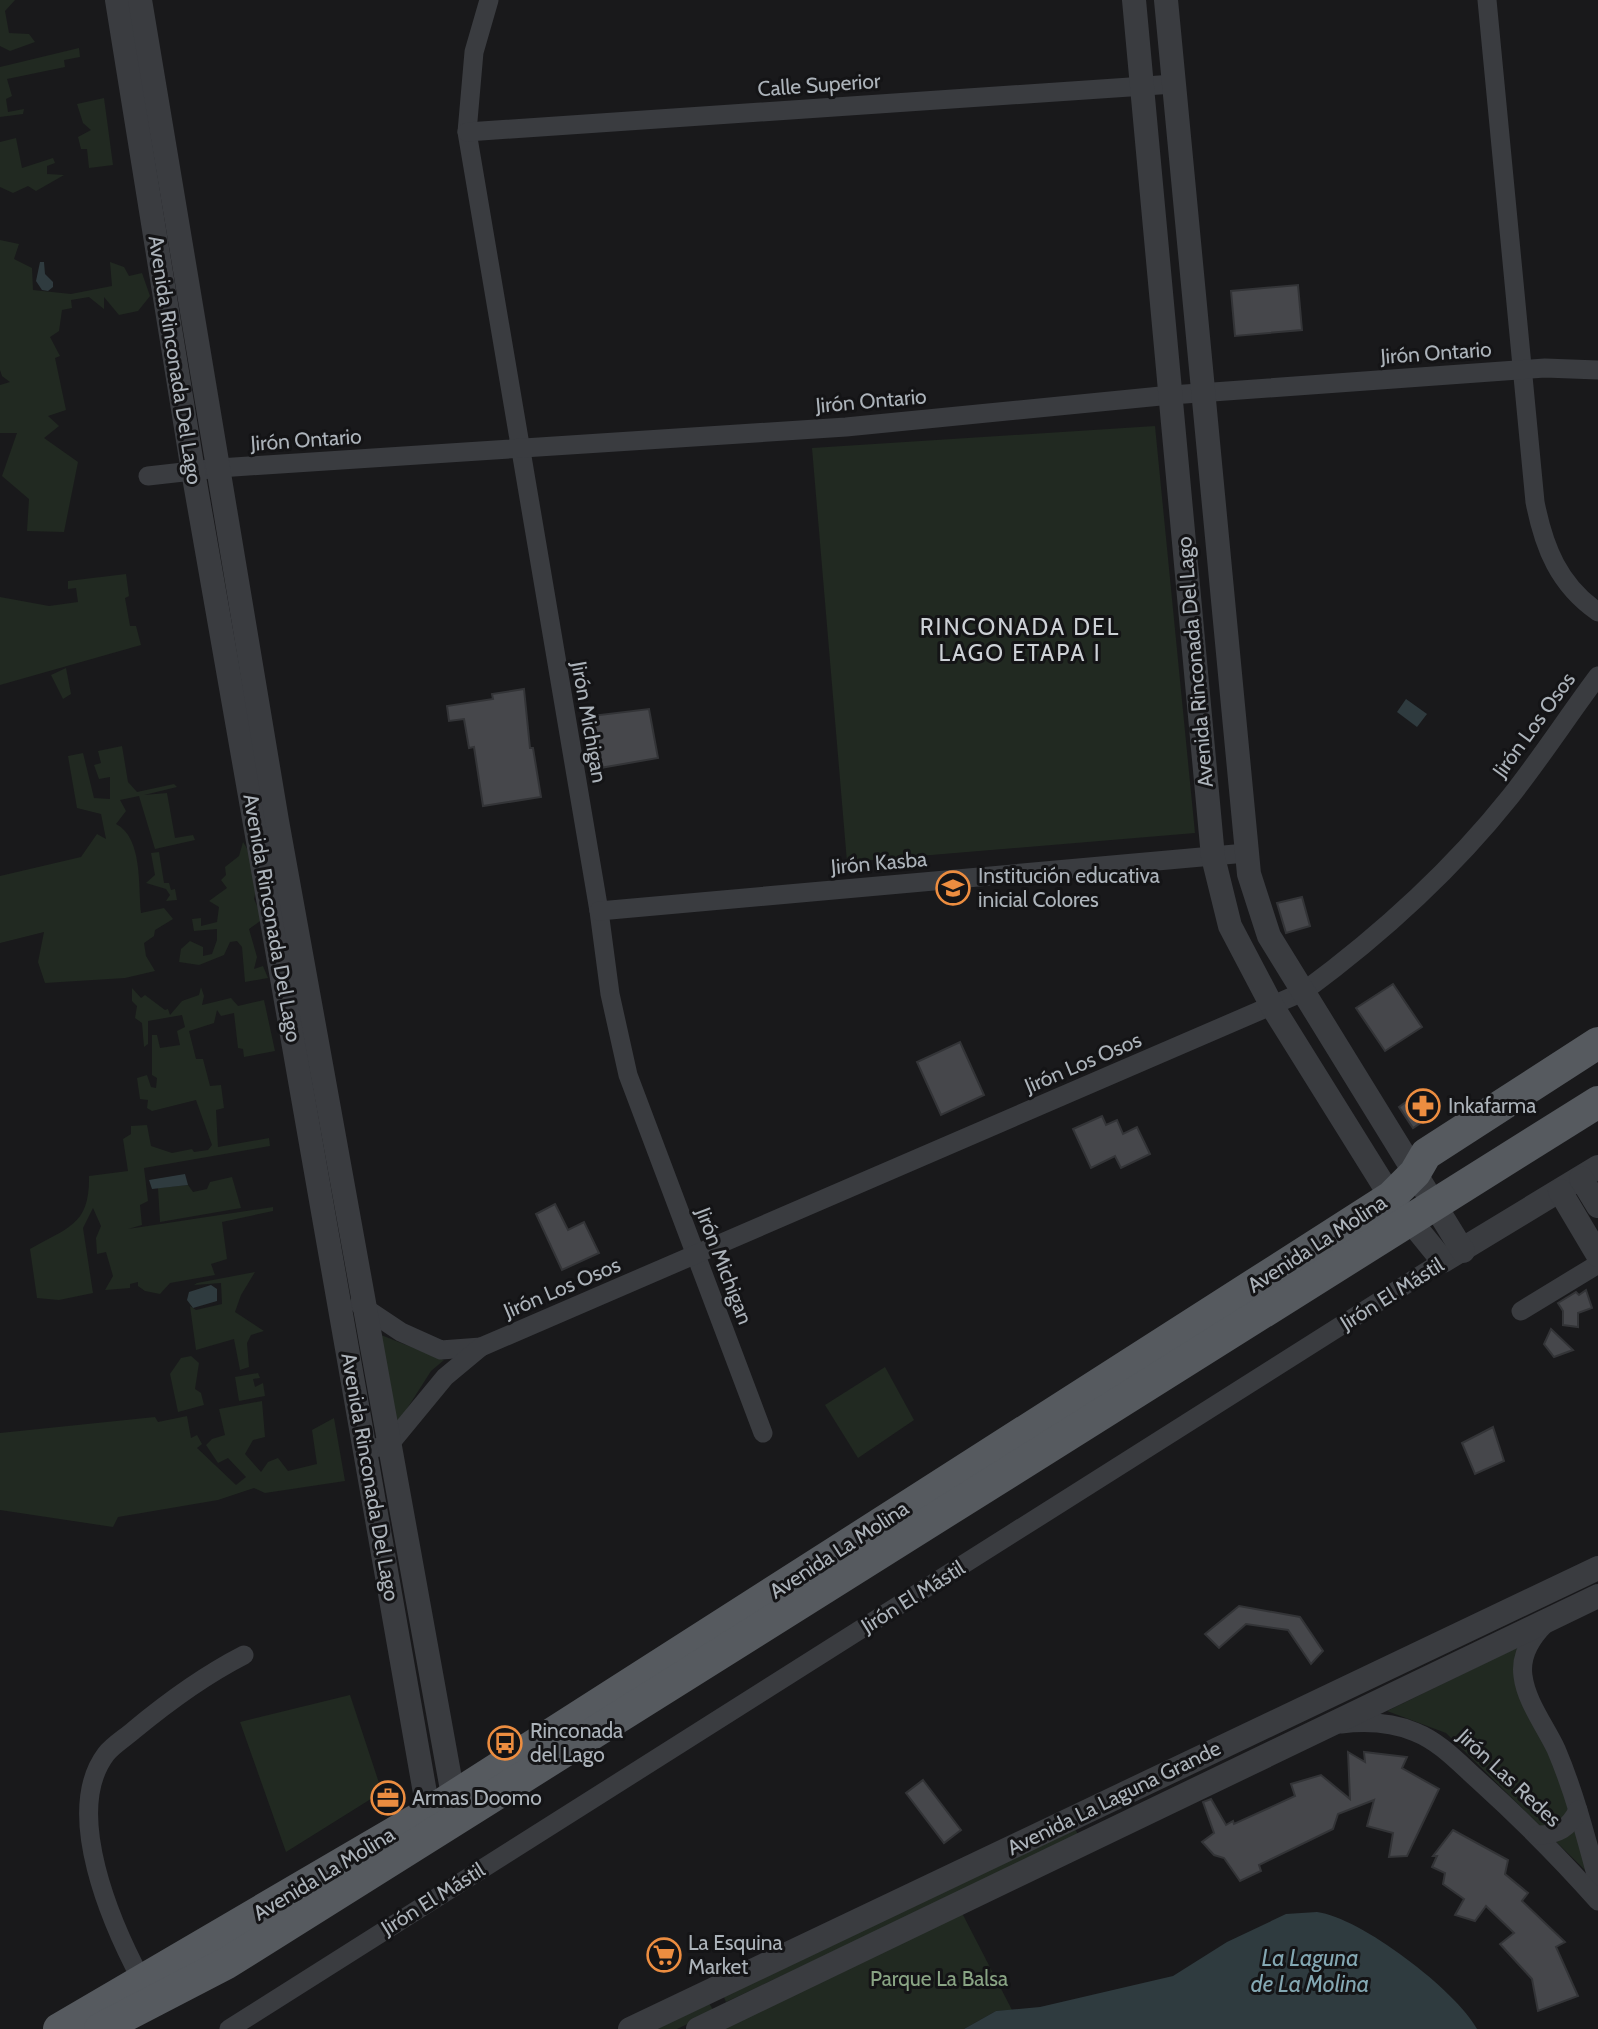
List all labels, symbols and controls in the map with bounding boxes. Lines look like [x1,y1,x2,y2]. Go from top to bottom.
street label: Calle Superior [757,68,882,101]
street label: Avenida Rinconada Del Lago [143,234,208,486]
street label: Jirón Ontario [1379,336,1492,369]
street label: Jirón Ontario [813,383,928,418]
street label: Jirón Ontario [249,423,362,456]
street label: Avenida Rinconada Del Lago [1171,536,1218,789]
district label: RINCONADA DEL LAGO ETAPA I [920,613,1120,667]
street label: Jirón Michigan [566,658,612,785]
street label: Jirón Los Osos [1486,667,1580,783]
street label: Avenida Rinconada Del Lago [238,792,307,1044]
street label: Jirón Kasba [829,846,928,879]
place label: Institución educativa inicial Colores [978,863,1160,912]
school or university icon: Institución educativa inicial Colores [934,869,972,907]
street label: Jirón Los Osos [1020,1027,1145,1099]
pharmacy icon: Inkafarma [1404,1087,1442,1125]
place label: Inkafarma [1448,1093,1536,1118]
street label: Avenida La Molina [1243,1189,1391,1298]
street label: Jirón Michigan [690,1203,758,1328]
street label: Jirón Los Osos [499,1252,624,1324]
street label: Jirón El Mástil [1334,1252,1448,1336]
street label: Avenida Rinconada Del Lago [336,1351,405,1603]
street label: Avenida La Molina [765,1495,913,1604]
street label: Jirón El Mástil [855,1555,969,1639]
place label: Rinconada del Lago [530,1718,623,1767]
street label: Jirón Las Redes [1452,1723,1566,1832]
bus stop icon: Rinconada del Lago [486,1724,524,1762]
street label: Avenida La Laguna Grande [1003,1735,1225,1860]
office icon: Armas Doomo [369,1779,407,1817]
place label: Armas Doomo [412,1785,542,1810]
street label: Avenida La Molina [248,1821,399,1926]
street label: Jirón El Mástil [375,1857,489,1941]
place label: La Esquina Market [688,1930,783,1979]
supermarket icon: La Esquina Market [645,1936,683,1974]
water label: La Laguna de La Molina [1251,1944,1369,1998]
park label: Parque La Balsa [870,1966,1008,1991]

